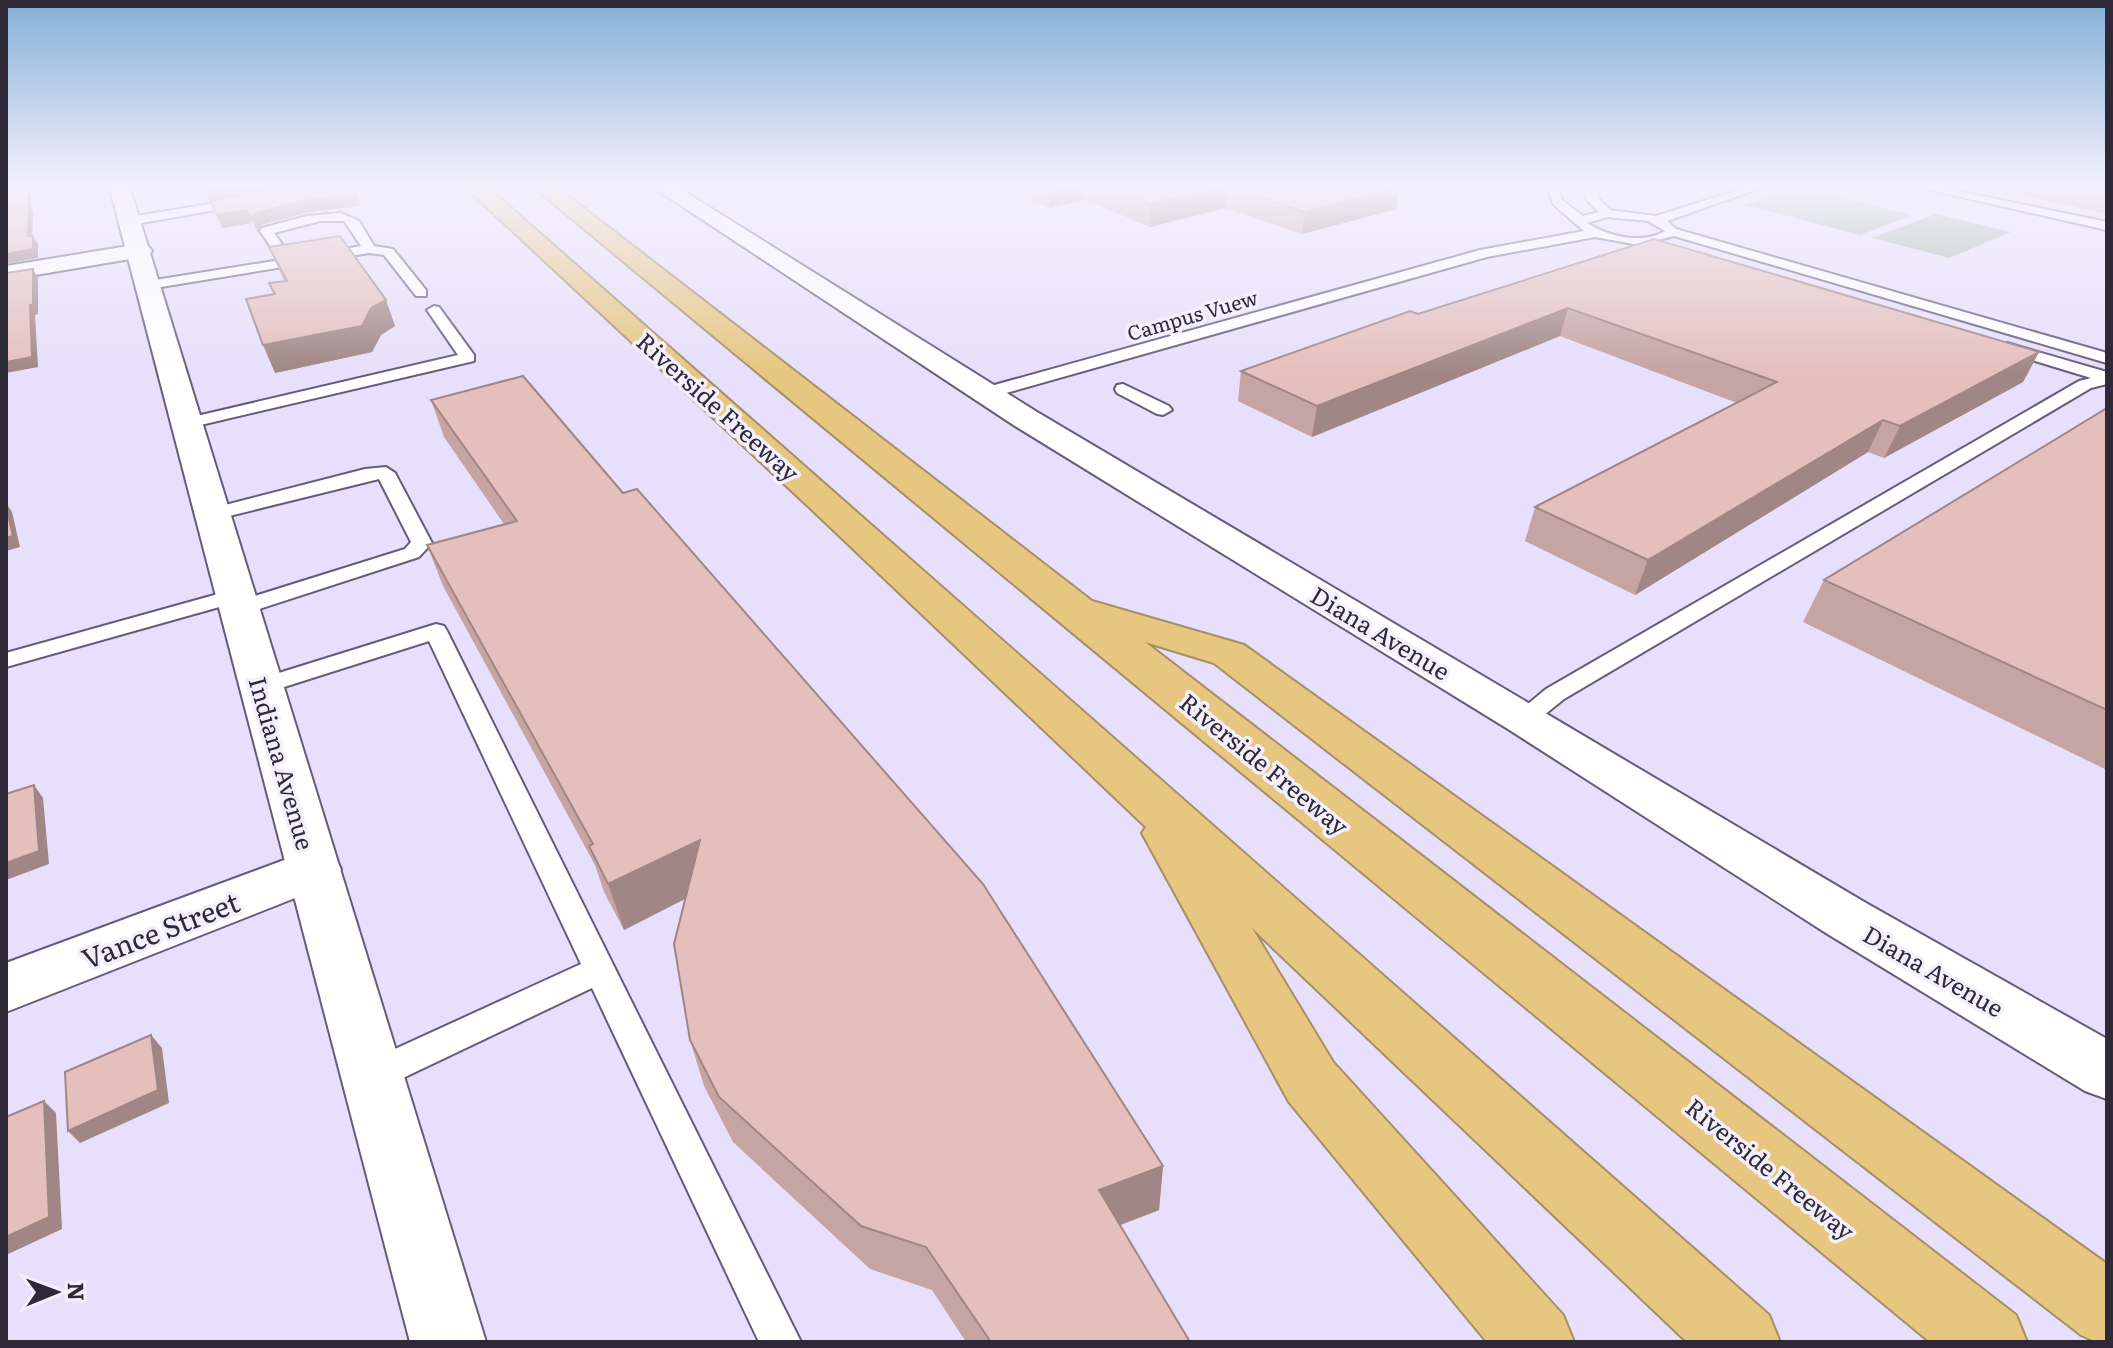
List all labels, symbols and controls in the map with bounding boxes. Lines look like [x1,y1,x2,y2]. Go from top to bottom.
street label: Campus Vuew [1123,281,1262,347]
street label: Riverside Freeway [630,323,808,489]
street label: Diana Avenue [1305,577,1457,687]
street label: Indiana Avenue [242,672,324,854]
street label: Riverside Freeway [1173,684,1357,842]
street label: Vance Street [75,879,246,978]
street label: Diana Avenue [1857,916,2011,1024]
street label: Riverside Freeway [1679,1089,1863,1247]
north arrow [16,1252,96,1332]
text: N [61,1282,94,1301]

